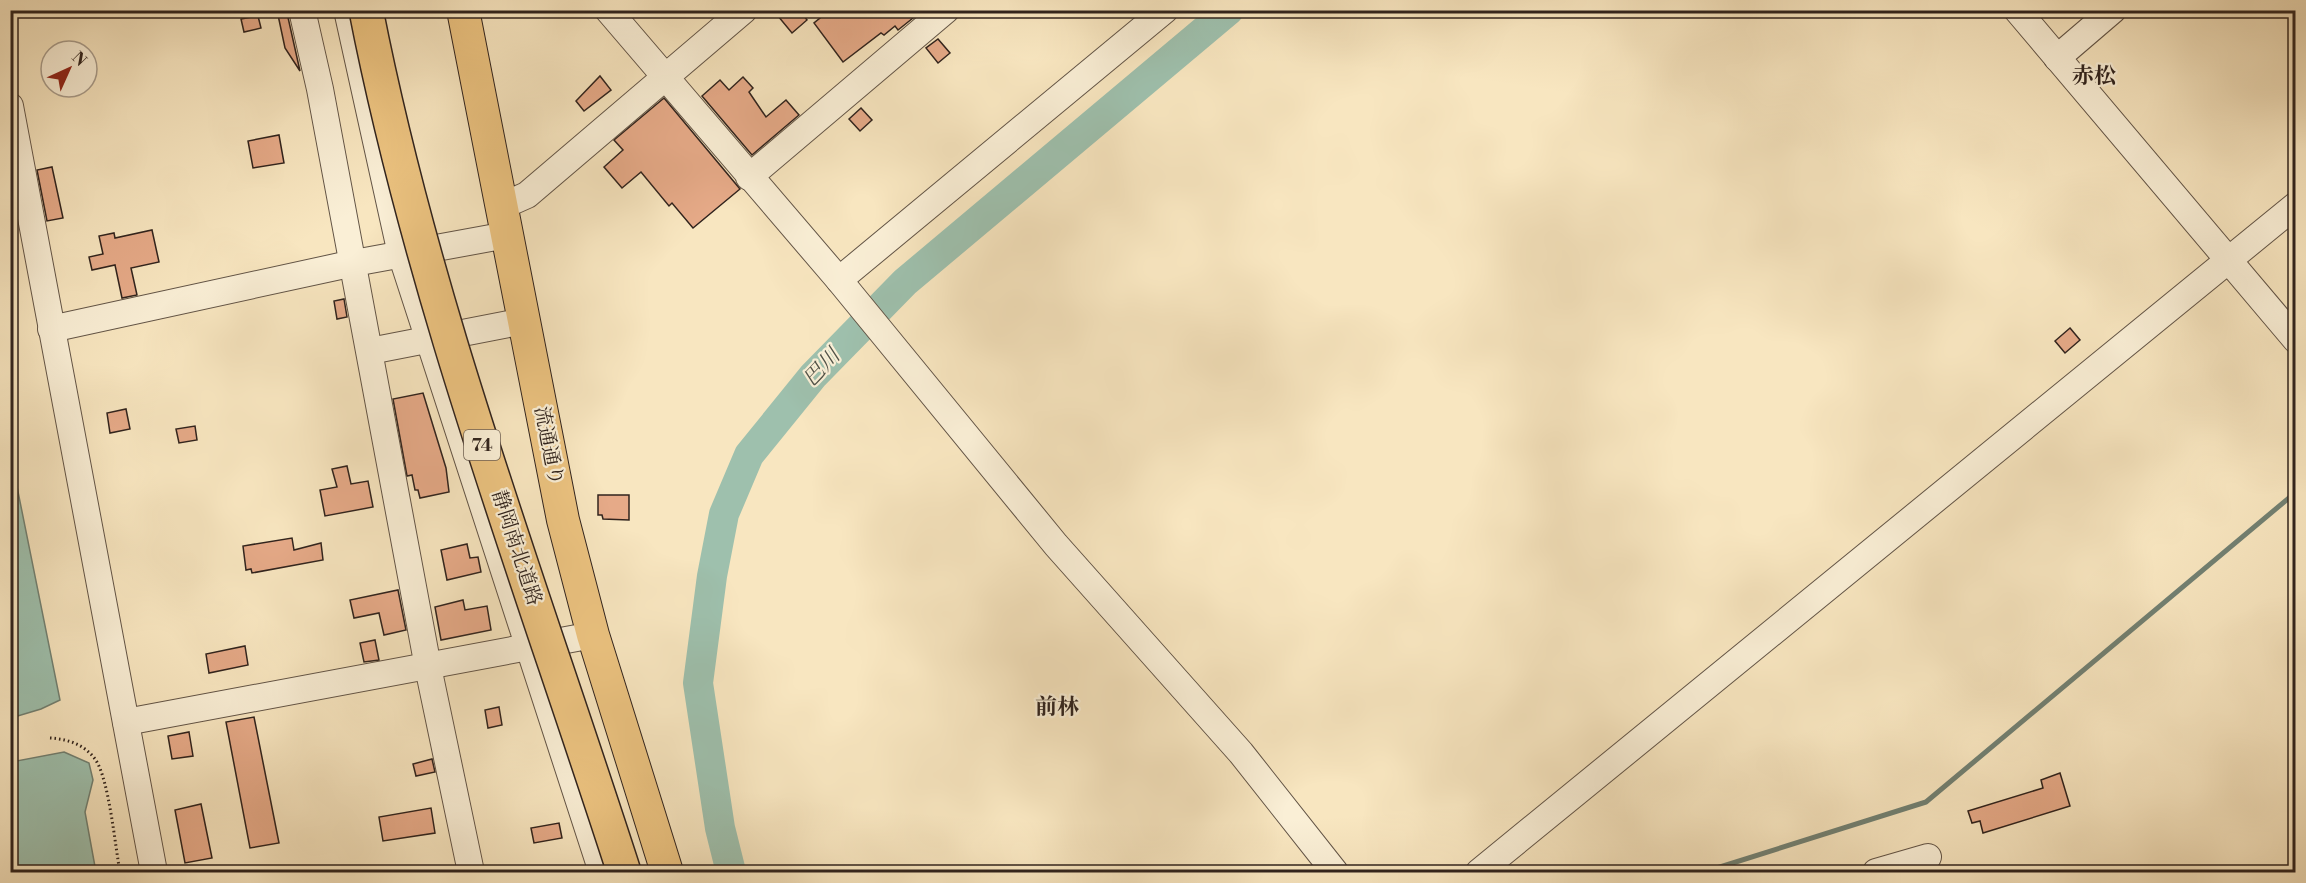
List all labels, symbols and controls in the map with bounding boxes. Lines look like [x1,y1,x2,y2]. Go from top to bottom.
north arrow [39,39,99,99]
text: N [67,48,91,71]
district label: 赤松 [2072,63,2116,90]
water label: 巴川 [798,342,847,392]
street label: 流通通り [528,404,568,488]
road number: 74 [464,430,500,460]
street label: 静岡南北道路 [486,487,546,609]
district label: 前林 [1035,694,1079,721]

